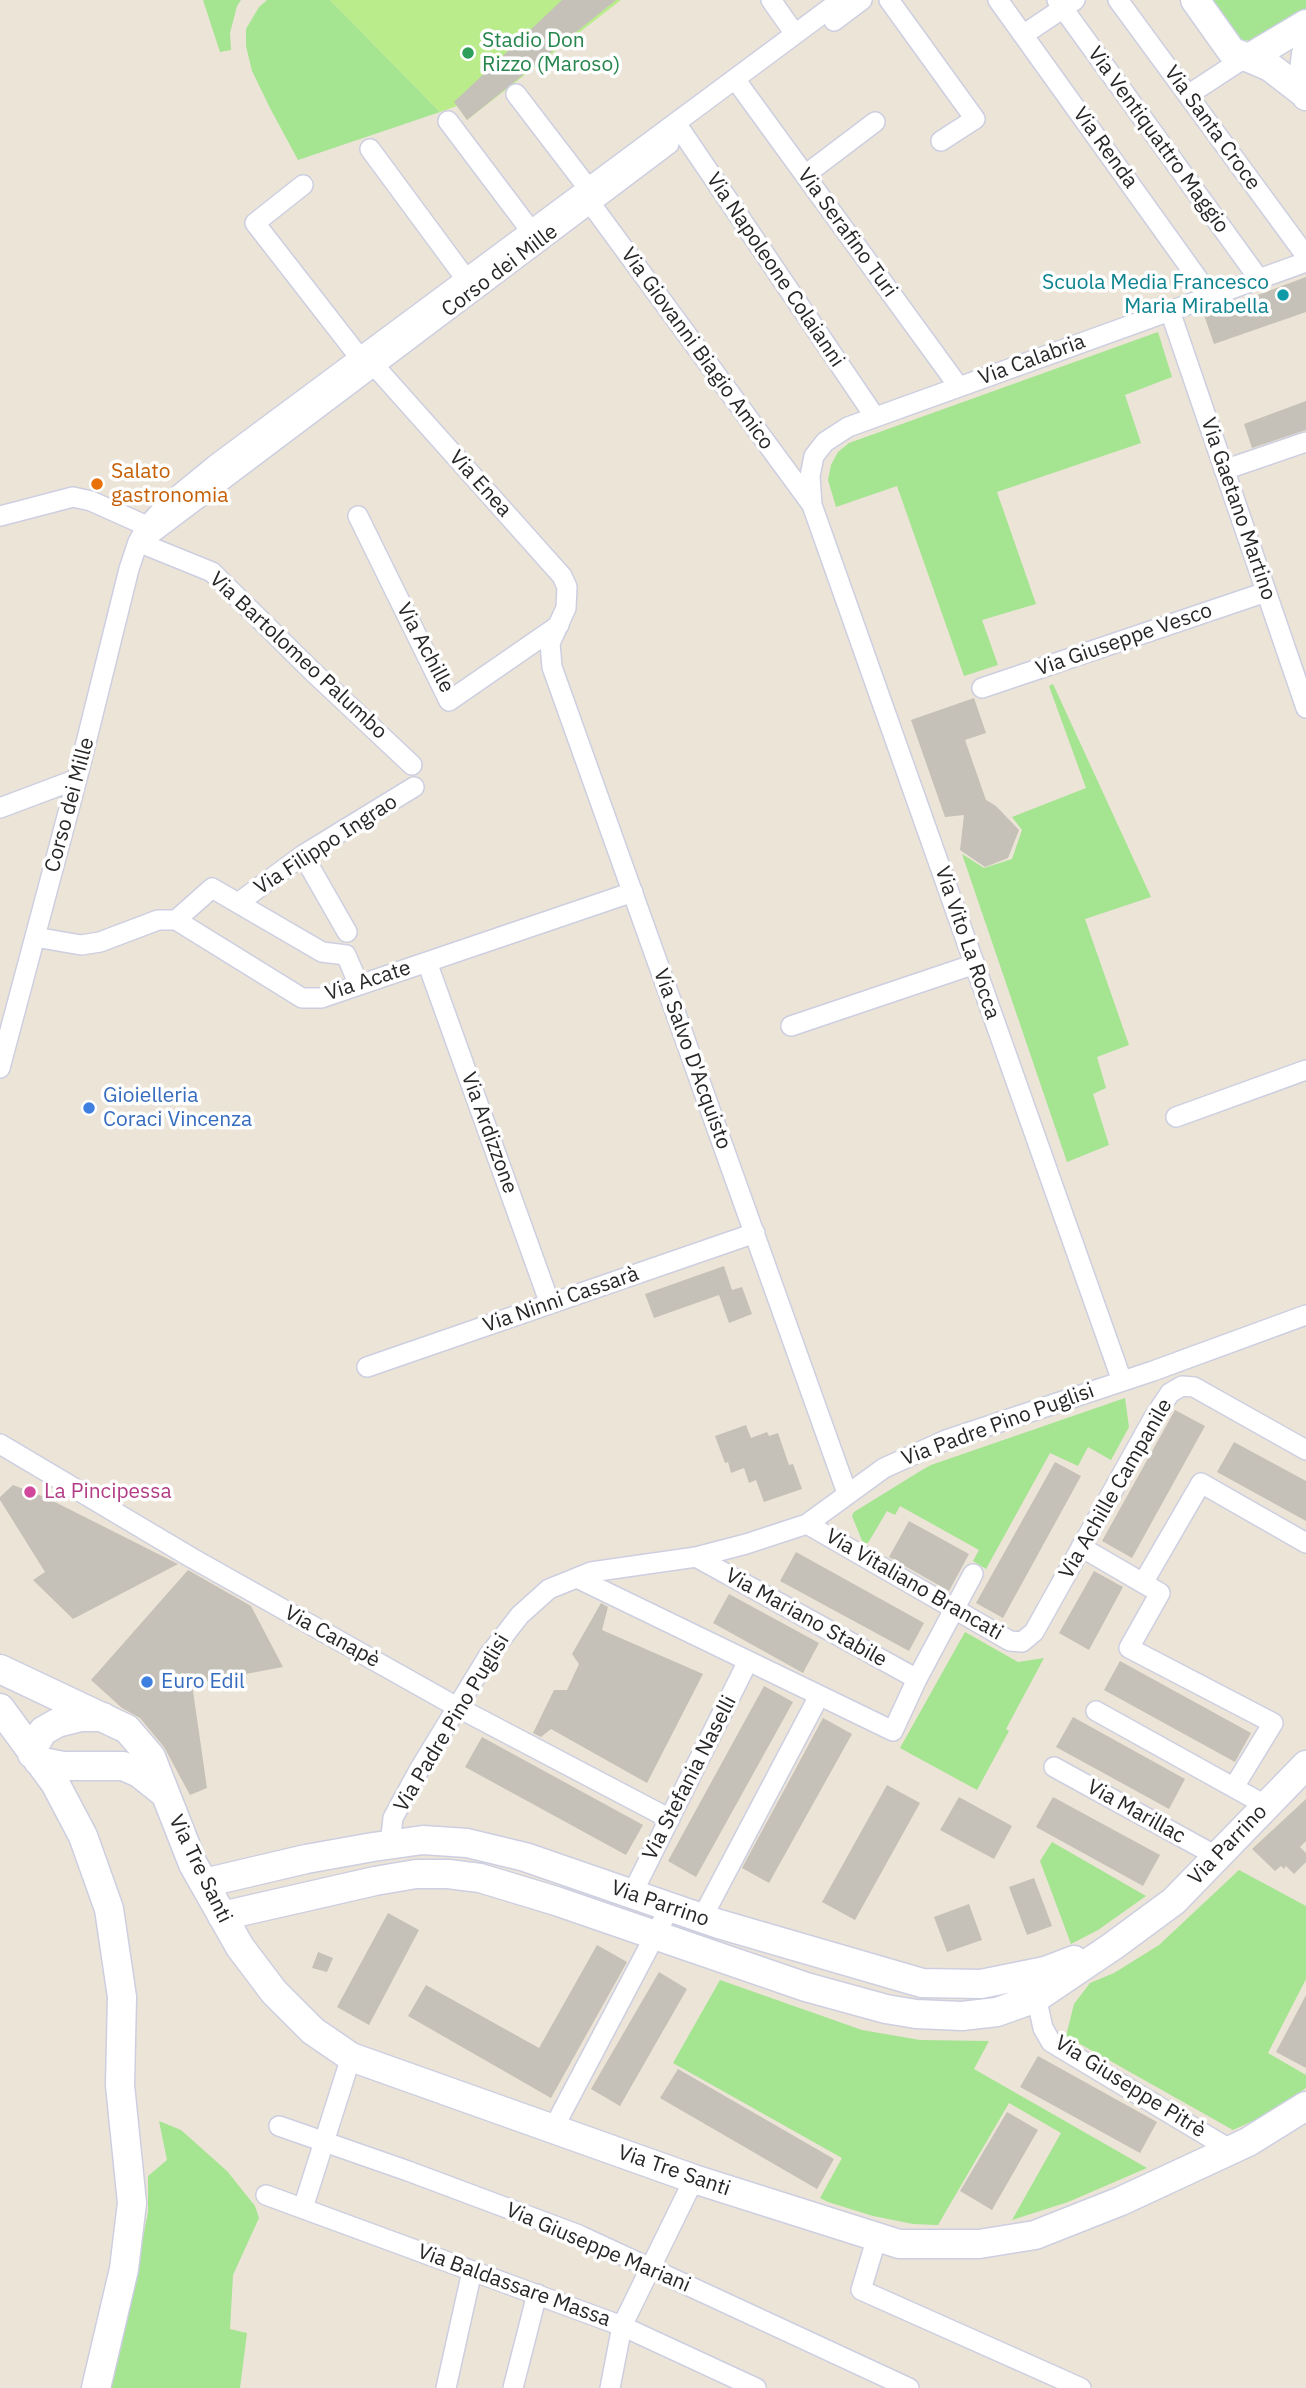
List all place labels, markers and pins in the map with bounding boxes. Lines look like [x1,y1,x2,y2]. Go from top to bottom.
place label: Stadio Don Rizzo (Maroso) [482,28,620,78]
marker: Stadio Don Rizzo (Maroso) [460,45,476,61]
place label: Scuola Media Francesco Maria Mirabella [1042,270,1269,320]
marker: Scuola Media Francesco Maria Mirabella [1275,287,1291,303]
place label: Salato gastronomia [111,459,229,509]
marker: Salato gastronomia [89,476,105,492]
place label: Gioielleria Coraci Vincenza [103,1083,252,1133]
marker: Gioielleria Coraci Vincenza [81,1100,97,1116]
place label: La Pincipessa [44,1479,172,1505]
marker: La Pincipessa [22,1484,38,1500]
place label: Euro Edil [161,1669,245,1695]
marker: Euro Edil [139,1674,155,1690]

